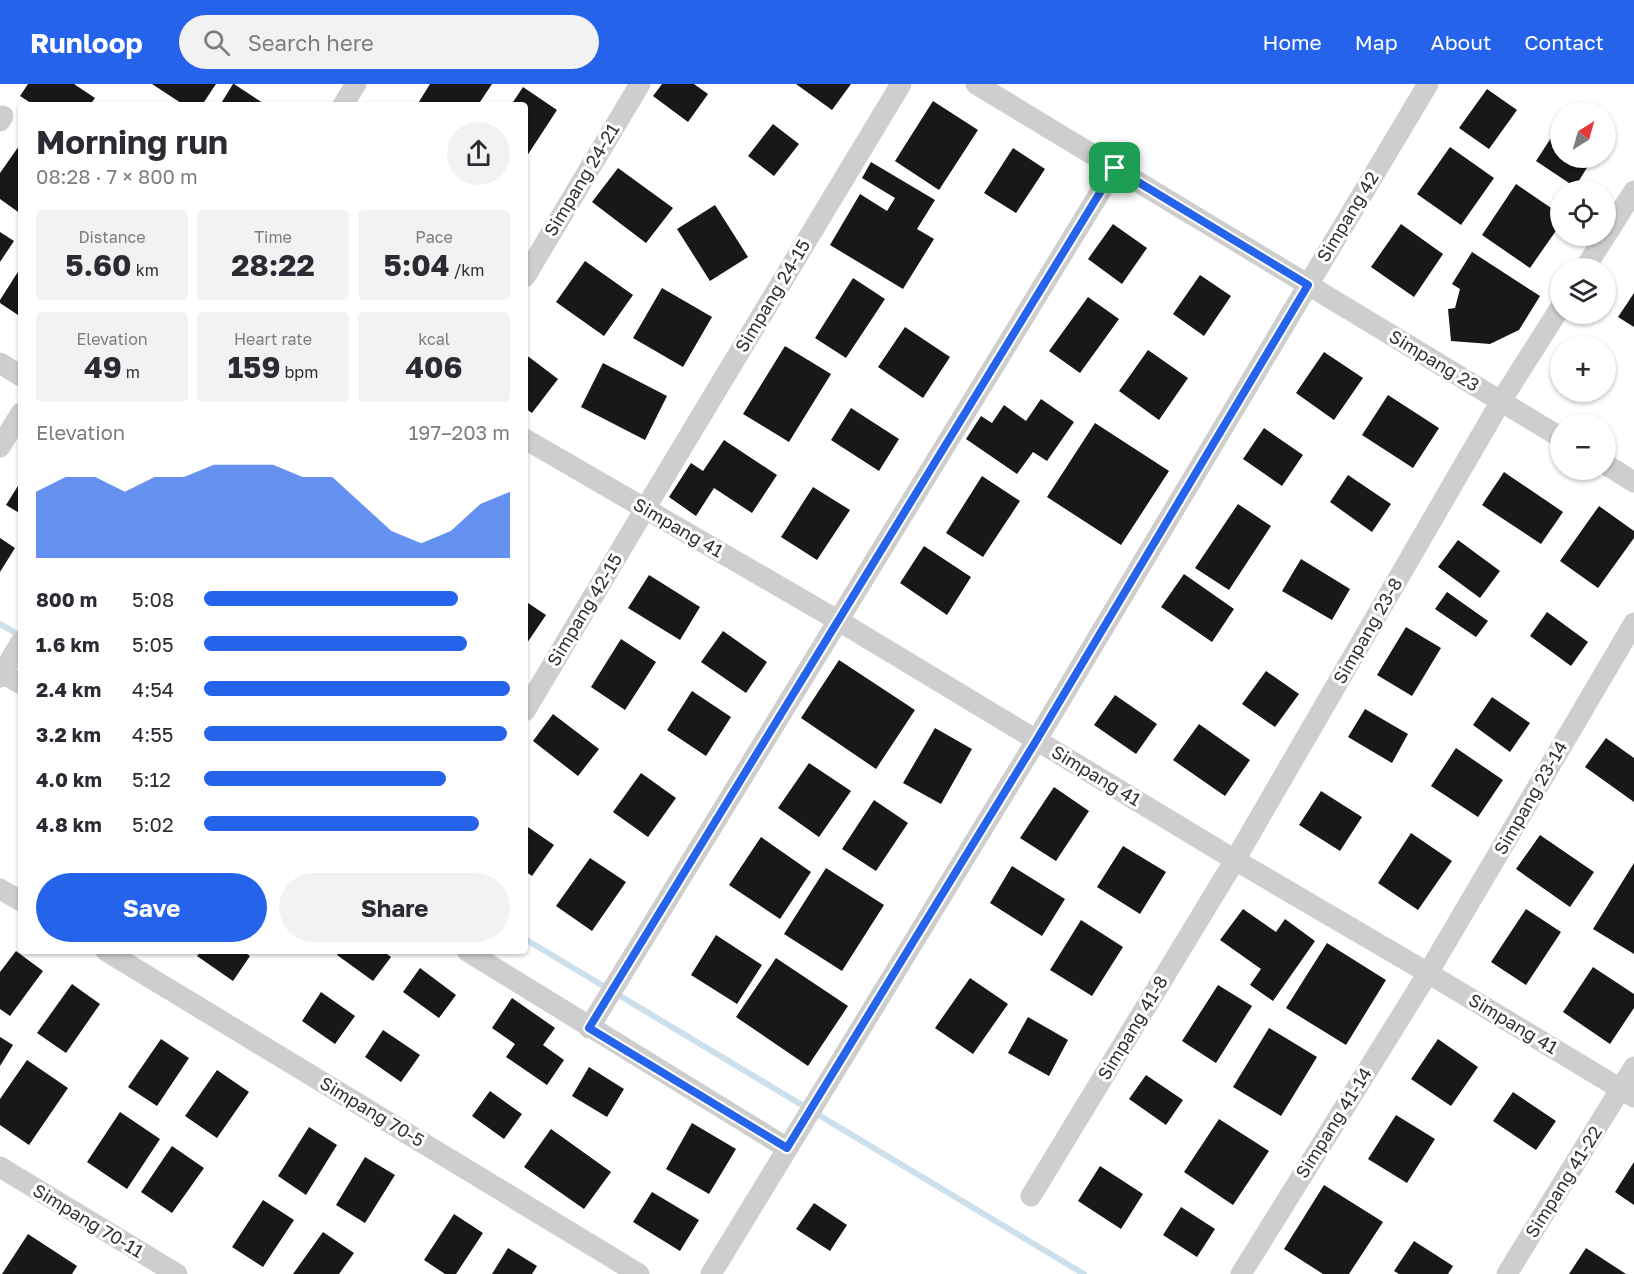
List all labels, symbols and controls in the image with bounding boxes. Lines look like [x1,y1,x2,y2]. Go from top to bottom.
search box [179,15,599,69]
text: Runloop [30,26,143,59]
icon: search [200,26,233,59]
text: Search here [248,29,374,56]
text: Home [1262,29,1322,55]
text: Map [1355,29,1398,55]
text: About [1431,29,1491,55]
text: Contact [1524,29,1604,55]
north arrow [1550,102,1616,168]
map controls [1550,102,1616,480]
street label: Simpang 24-21 [539,119,624,240]
text: Morning run [36,122,228,161]
button: share [447,122,510,185]
pin [1089,142,1140,193]
icon: arrive [1098,151,1131,184]
text: 08:28 · 7 × 800 m [36,164,198,188]
street label: Simpang 42 [1312,167,1383,266]
button: locate [1550,180,1616,246]
text: Distance [78,227,146,247]
text: Time [254,227,292,247]
text: Pace [415,227,453,247]
street label: Simpang 24-15 [730,235,814,356]
text: 5.60 [65,247,132,283]
text: 28:22 [231,247,315,283]
text: 5:04 [383,247,450,283]
button: layers [1550,258,1616,324]
text: km [132,260,159,280]
text: /km [450,260,485,280]
street label: Simpang 23 [1386,325,1484,396]
text: Elevation [76,329,148,349]
text: Heart rate [234,329,312,349]
text: kcal [418,329,450,349]
button: + [1550,336,1616,402]
text: 49 [84,349,122,385]
text: 159 [228,349,280,385]
text: 406 [405,349,463,385]
text: m [122,362,140,382]
text: bpm [280,362,318,382]
button: − [1550,414,1616,480]
text: Elevation [36,420,125,444]
text: 197–203 m [409,420,510,444]
street label: Simpang 41 [630,493,727,562]
street label: Simpang 42-15 [542,549,626,670]
street label: Simpang 23-8 [1328,573,1406,688]
text: 800 m [36,587,97,611]
text: 5:08 [132,587,174,611]
text: 1.6 km [36,632,100,656]
text: 5:05 [132,632,174,656]
text: 2.4 km [36,677,101,701]
text: 4:54 [132,677,174,701]
text: 3.2 km [36,722,101,746]
text: 4:55 [132,722,173,746]
street label: Simpang 23-14 [1489,737,1572,858]
street label: Simpang 41 [1048,740,1145,810]
text: 4.0 km [36,767,102,791]
text: 5:12 [132,767,171,791]
text: 4.8 km [36,812,102,836]
text: 5:02 [132,812,174,836]
button: Save [36,873,267,942]
button: Share [279,873,510,942]
street label: Simpang 41-8 [1092,971,1172,1084]
street label: Simpang 41 [1465,988,1562,1058]
street label: Simpang 41-14 [1290,1063,1376,1182]
street label: Simpang 70-5 [316,1071,429,1151]
street label: Simpang 41-22 [1520,1122,1606,1241]
street label: Simpang 70-11 [29,1178,148,1262]

